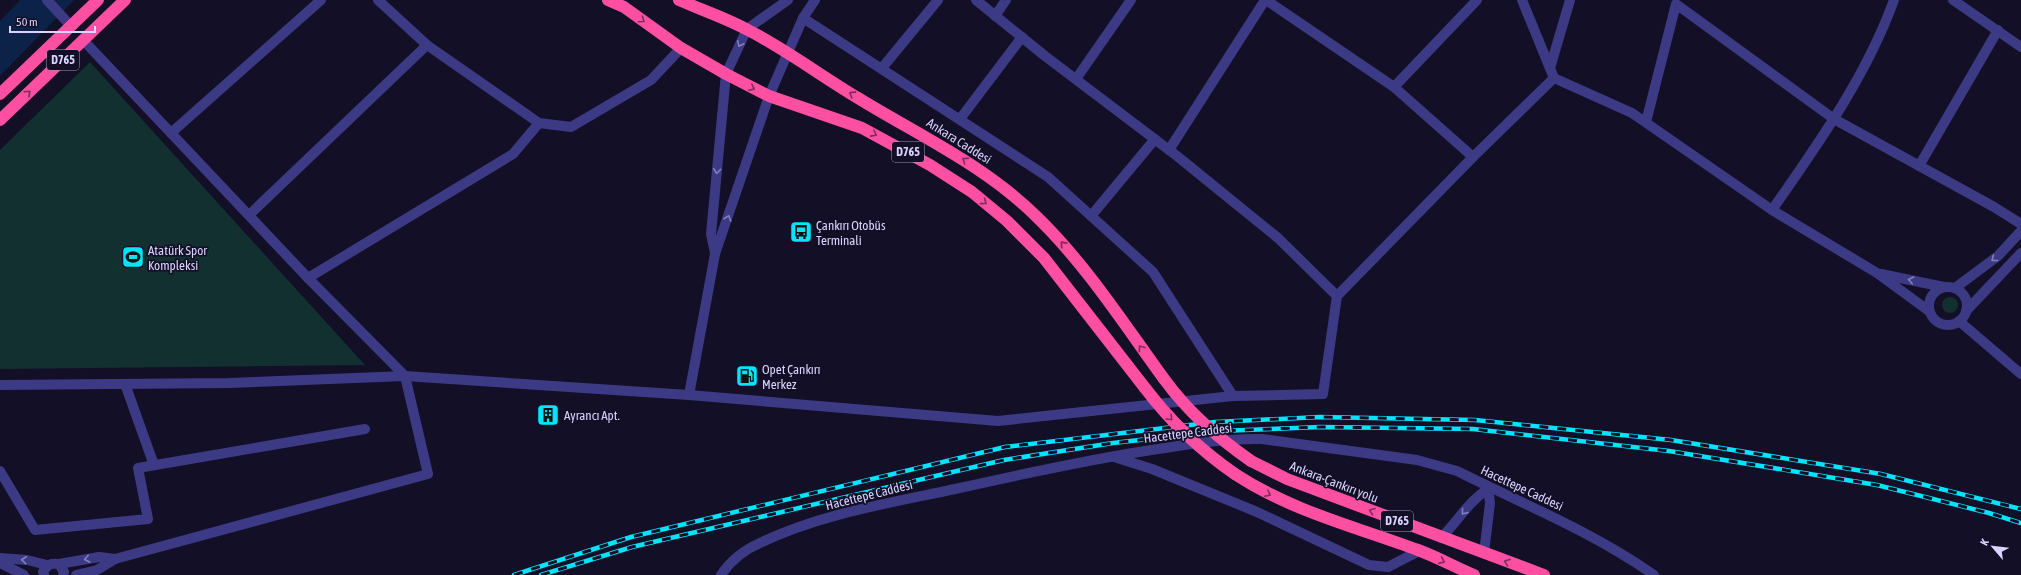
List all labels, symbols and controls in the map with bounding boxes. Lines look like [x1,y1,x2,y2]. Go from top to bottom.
scale bar [10,8,95,34]
text: 50 m [16,15,38,29]
one-way arrow [637,15,644,22]
one-way arrow [737,40,745,48]
road number: D765 [47,50,79,70]
one-way arrow [748,83,756,90]
one-way arrow [23,90,31,98]
one-way arrow [849,92,856,99]
street label: Ankara Caddesi [924,115,994,167]
one-way arrow [869,129,877,137]
road number: D765 [892,142,924,162]
one-way arrow [962,157,969,164]
one-way arrow [713,168,722,174]
one-way arrow [980,197,987,204]
one-way arrow [723,214,732,221]
place label: Çankırı Otobüs Terminali [816,218,886,248]
bus stop icon: Çankırı Otobüs Terminali [788,219,814,245]
one-way arrow [1060,241,1067,249]
place label: Atatürk Spor Kompleksi [148,243,207,273]
sports icon: Atatürk Spor Kompleksi [120,244,146,270]
one-way arrow [1992,254,1999,261]
one-way arrow [1907,276,1914,284]
one-way arrow [1139,345,1146,352]
place label: Opet Çankırı Merkez [762,362,821,392]
fuel station icon: Opet Çankırı Merkez [734,363,760,389]
building icon: Ayrancı Apt. [535,402,561,428]
place label: Ayrancı Apt. [564,408,620,423]
one-way arrow [1165,413,1173,421]
street label: Hacettepe Caddesi [1143,420,1233,446]
street label: Ankara-Çankırı yolu [1288,458,1380,506]
street label: Hacettepe Caddesi [1478,462,1566,514]
street label: Hacettepe Caddesi [824,477,914,513]
one-way arrow [1264,490,1272,497]
one-way arrow [1369,508,1376,516]
one-way arrow [1462,508,1469,515]
road number: D765 [1381,511,1413,531]
north arrow [1973,527,2013,567]
text: K [1978,537,1991,548]
one-way arrow [84,554,90,562]
one-way arrow [21,556,27,565]
one-way arrow [1438,556,1445,564]
one-way arrow [1504,558,1511,566]

